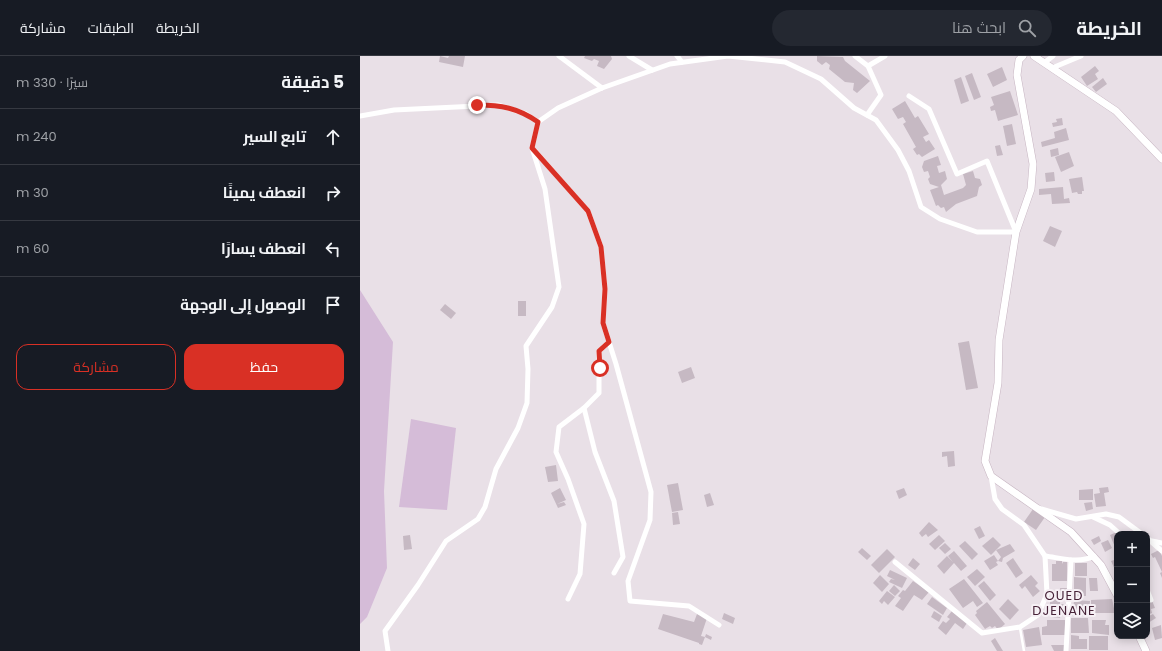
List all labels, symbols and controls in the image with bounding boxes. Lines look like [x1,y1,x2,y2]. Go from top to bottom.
search box [772,10,1052,46]
text: الخريطة [1076,15,1142,42]
text: ابحث هنا [952,17,1006,38]
icon: search [1016,17,1038,39]
text: مشاركة [20,18,66,38]
text: الطبقات [88,18,134,38]
text: الخريطة [156,18,200,38]
text: 5 دقيقة [281,70,344,94]
text: سيرًا · 330 m [16,73,88,92]
route end [468,96,486,114]
text: تابع السير [243,126,306,147]
icon: ahead [322,126,344,148]
text: 240 m [16,127,57,146]
text: انعطف يمينًا [223,182,306,203]
icon: right [322,182,344,204]
text: 30 m [16,183,49,202]
text: انعطف يسارًا [221,238,306,259]
icon: left [322,238,344,260]
text: 60 m [16,239,49,258]
text: الوصول إلى الوجهة [180,294,306,315]
icon: arrive [322,294,344,316]
button: مشاركة [16,344,176,390]
button: حفظ [184,344,344,390]
route start [591,359,609,377]
map controls [1114,531,1150,639]
button: + [1114,531,1150,567]
button: − [1114,567,1150,603]
district label: OUED DJENANE [1032,586,1096,620]
button: layers [1114,603,1150,639]

